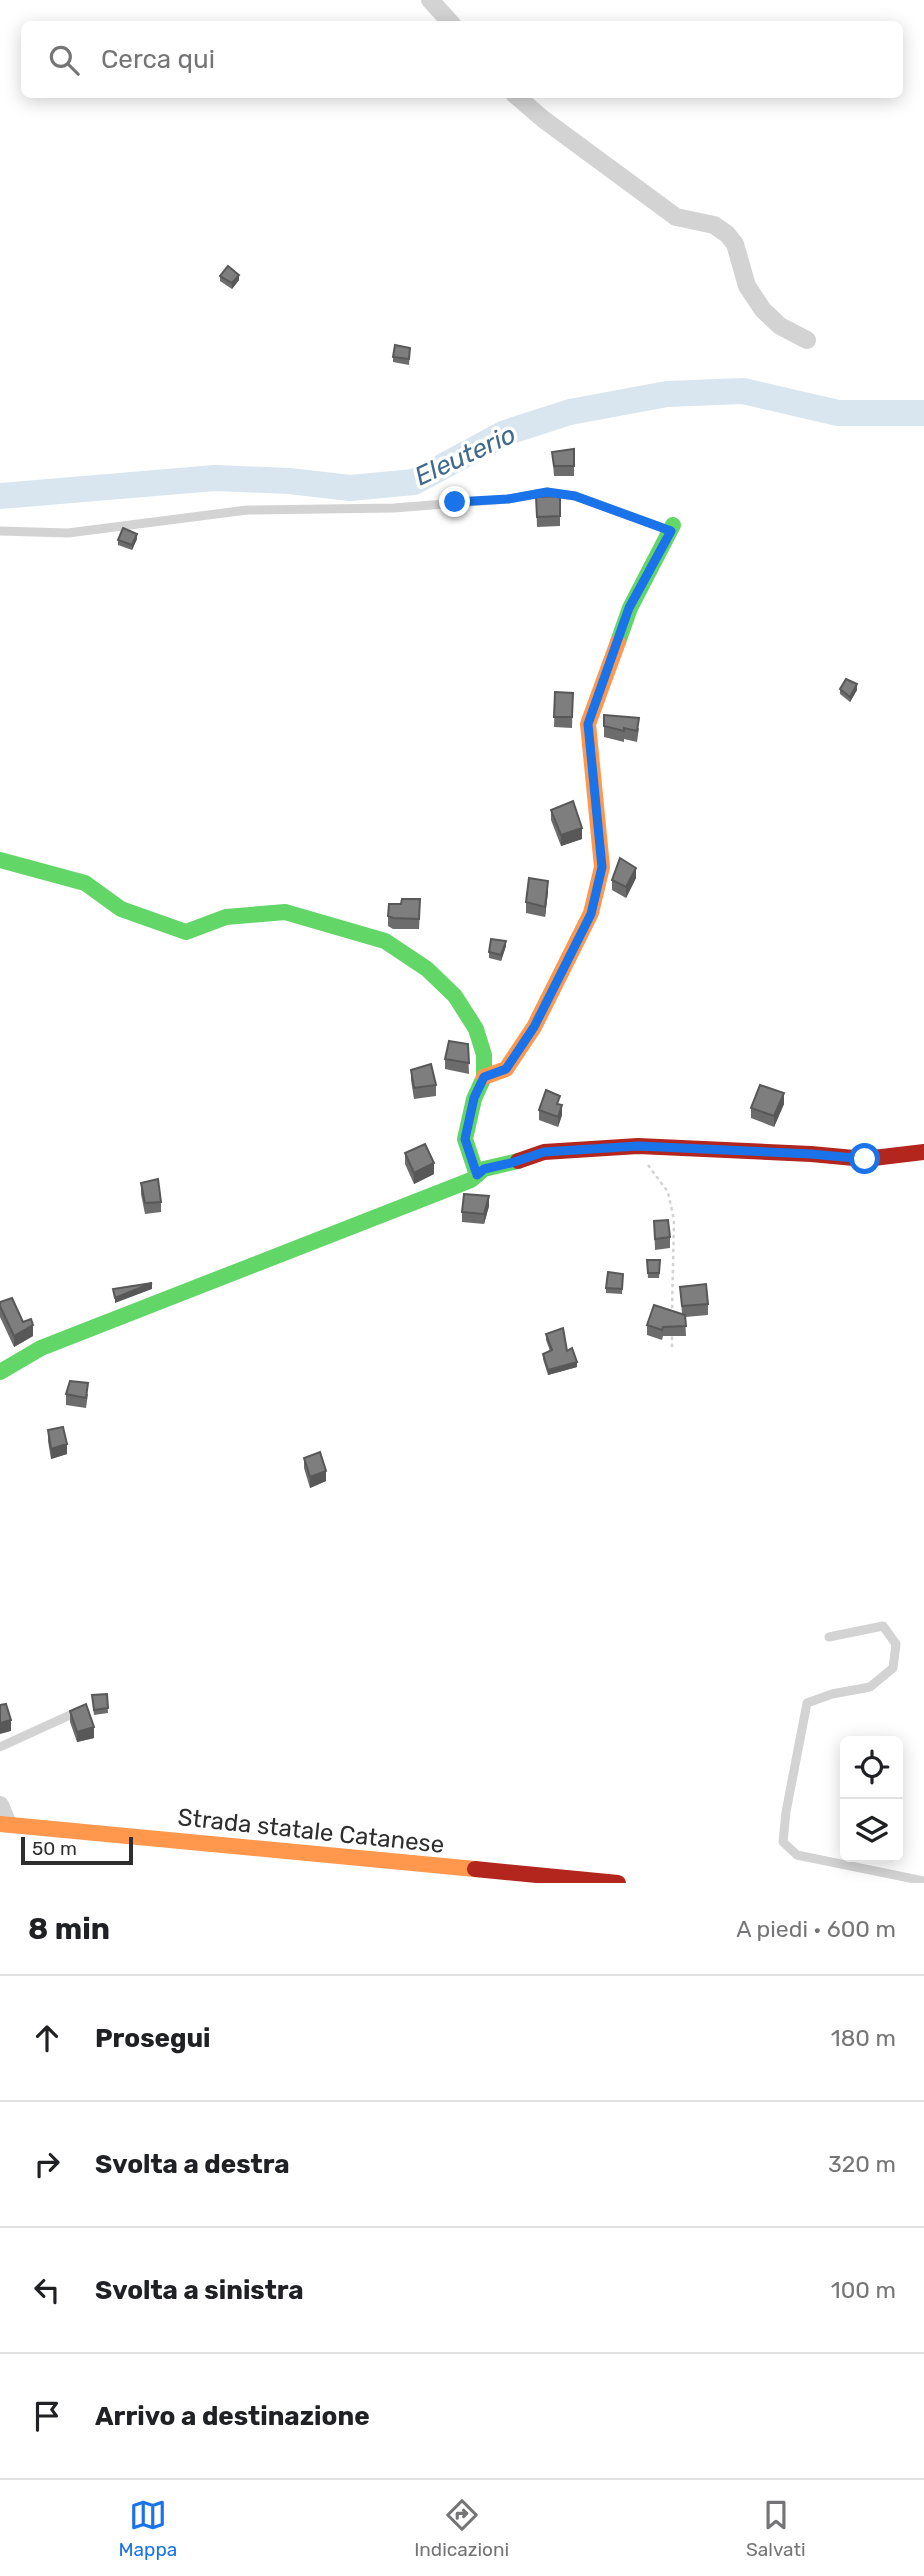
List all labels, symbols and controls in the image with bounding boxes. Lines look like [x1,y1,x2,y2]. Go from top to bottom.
search box [21,21,903,98]
icon: search [45,41,83,79]
text: Cerca qui [101,44,215,75]
water label: Eleuterio [410,419,521,492]
route end [439,486,470,517]
route start [849,1143,880,1174]
map controls [840,1736,903,1862]
button: locate [840,1736,903,1799]
button: layers [840,1799,903,1862]
street label: Strada statale Catanese [176,1803,446,1859]
scale bar [21,1834,133,1866]
text: 50 m [32,1837,77,1860]
text: 8 min [28,1911,110,1947]
text: A piedi · 600 m [736,1915,896,1943]
icon: ahead [28,2019,66,2057]
text: Prosegui [95,2023,211,2054]
text: 180 m [831,2024,896,2052]
icon: right [28,2145,66,2183]
text: Svolta a destra [95,2149,290,2180]
text: 320 m [828,2150,896,2178]
icon: left [28,2271,66,2309]
text: Svolta a sinistra [95,2275,304,2306]
text: 100 m [831,2276,896,2304]
icon: arrive [28,2397,66,2435]
text: Arrivo a destinazione [95,2401,370,2432]
tab: Mappa [118,2496,177,2561]
tab: Indicazioni [414,2496,509,2561]
tab: Salvati [746,2496,806,2561]

